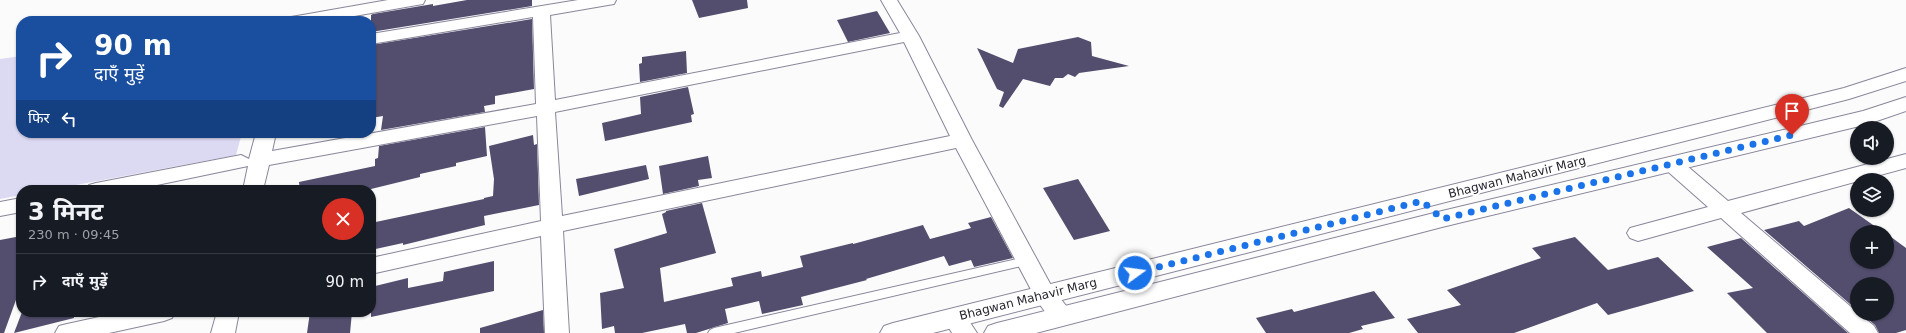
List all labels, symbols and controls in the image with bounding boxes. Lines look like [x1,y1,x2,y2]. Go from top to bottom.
text: 90 m [94,29,172,62]
icon: right [28,32,80,84]
text: दाएँ मुड़ें [94,63,144,84]
pin [1775,94,1809,135]
icon: arrive [1781,100,1803,122]
icon: left [58,108,80,130]
text: फिर [28,109,50,127]
map controls [1850,121,1894,321]
button: sound [1850,121,1894,165]
street label: Bhagwan Mahavir Marg [1447,153,1587,201]
button: layers [1850,173,1894,217]
text: 3 मिनट [28,198,103,226]
button: close [322,198,364,240]
button: + [1850,225,1894,269]
text: 230 m · 09:45 [28,227,119,242]
position arrow [1114,252,1156,294]
icon: right [28,271,50,293]
text: दाएँ मुड़ें [62,272,108,290]
text: 90 m [326,273,364,291]
street label: Bhagwan Mahavir Marg [958,275,1098,323]
button: − [1850,277,1894,321]

